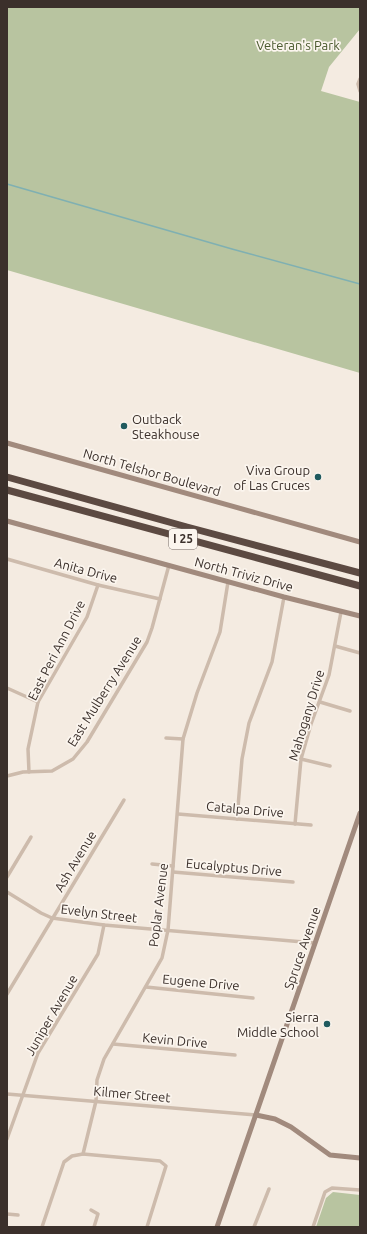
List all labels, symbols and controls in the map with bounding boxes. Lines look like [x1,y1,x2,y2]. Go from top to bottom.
park label: Veteran's Park [256,38,340,52]
place label: Outback Steakhouse [132,412,200,441]
marker: Outback Steakhouse [119,421,129,431]
street label: North Telshor Boulevard [82,446,222,498]
place label: Viva Group of Las Cruces [233,463,310,492]
marker: Viva Group of Las Cruces [313,472,323,482]
road number: I 25 [169,529,197,549]
street label: North Triviz Drive [193,554,295,594]
street label: Anita Drive [53,555,119,585]
street label: East Peri Ann Drive [25,598,87,702]
street label: East Mulberry Avenue [64,633,144,749]
street label: Mahogany Drive [285,668,327,762]
street label: Catalpa Drive [206,799,284,819]
street label: Ash Avenue [51,828,99,894]
street label: Eucalyptus Drive [185,856,283,878]
street label: Poplar Avenue [146,862,170,948]
street label: Evelyn Street [60,901,138,925]
street label: Spruce Avenue [281,905,323,991]
street label: Juniper Avenue [22,972,80,1058]
street label: Eugene Drive [162,972,240,992]
place label: Sierra Middle School [237,1010,320,1039]
marker: Sierra Middle School [322,1019,332,1029]
street label: Kevin Drive [142,1030,208,1050]
street label: Kilmer Street [93,1084,171,1104]

